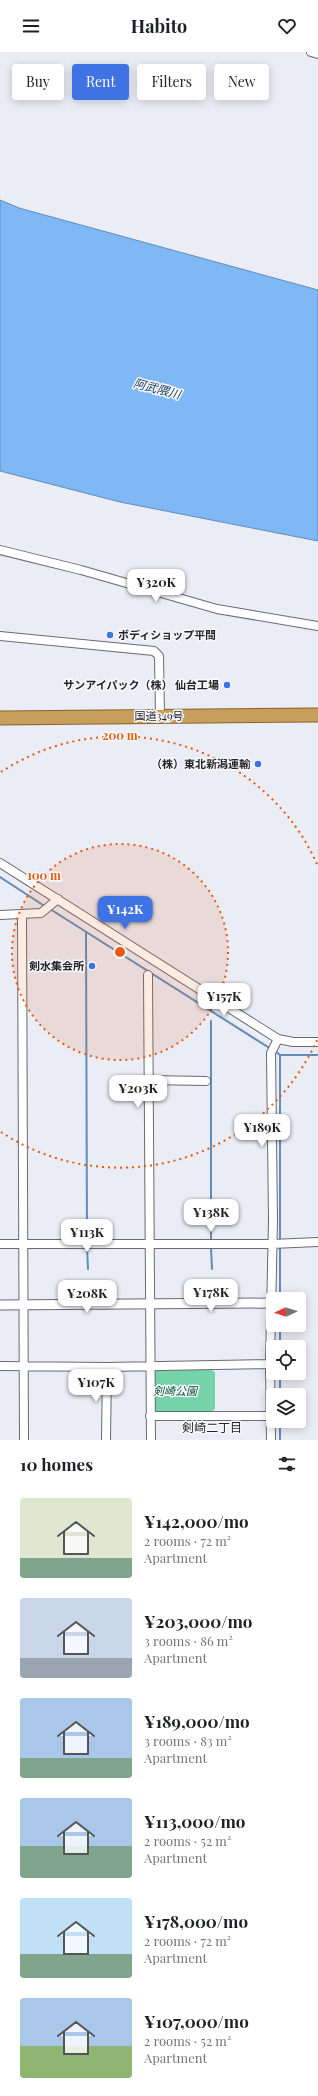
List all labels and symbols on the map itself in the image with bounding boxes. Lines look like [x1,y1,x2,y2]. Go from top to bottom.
water label: 阿武隈川 [132,374,184,402]
pin: ¥320K [128,569,184,603]
place label: ボディショップ平間 [118,627,216,642]
marker: ボディショップ平間 [105,630,115,640]
place label: サンアイパック（株） 仙台工場 [63,677,219,692]
marker: サンアイパック（株） 仙台工場 [222,680,232,690]
street label: 国道349号 [135,708,184,723]
text: 200 m [102,727,138,743]
place label: （株）東北新潟運輸 [151,756,251,771]
marker: （株）東北新潟運輸 [253,759,263,769]
text: 100 m [27,867,61,883]
pin: ¥142K [97,896,153,930]
centre of rings [113,945,127,959]
place label: 剣水集会所 [29,958,84,973]
marker: 剣水集会所 [87,961,97,971]
pin: ¥157K [196,983,252,1017]
pin: ¥203K [110,1075,166,1109]
pin: ¥189K [234,1114,290,1148]
pin: ¥138K [183,1199,239,1233]
pin: ¥113K [59,1219,115,1253]
pin: ¥178K [183,1279,239,1313]
pin: ¥208K [59,1280,115,1314]
north arrow [266,1292,306,1332]
pin: ¥107K [68,1369,124,1403]
park label: 剣崎公園 [153,1383,199,1398]
district label: 剣崎二丁目 [182,1419,242,1435]

